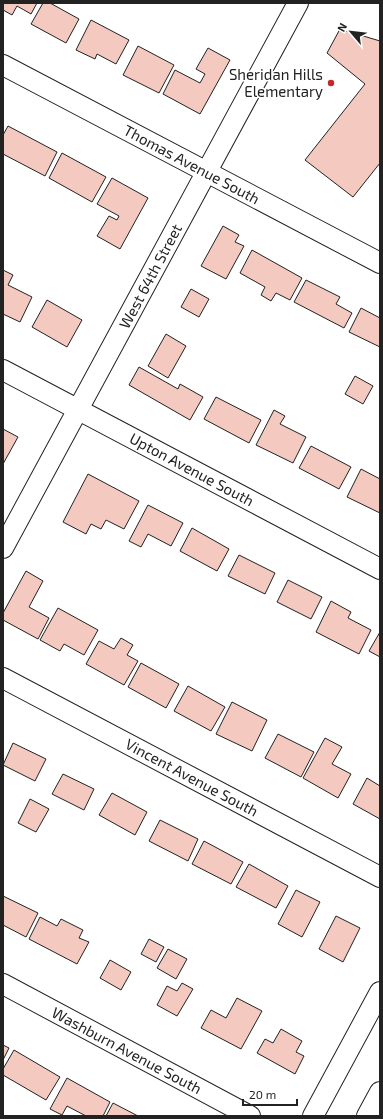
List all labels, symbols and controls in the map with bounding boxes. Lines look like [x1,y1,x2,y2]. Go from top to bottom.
north arrow [331,12,371,52]
text: N [334,20,349,34]
place label: Sheridan Hills Elementary [229,65,323,100]
marker: Sheridan Hills Elementary [326,78,336,88]
street label: Thomas Avenue South [121,120,263,208]
street label: West 64th Street [115,220,185,331]
street label: Upton Avenue South [127,429,257,509]
street label: Vincent Avenue South [123,734,261,820]
street label: Washburn Avenue South [49,1003,205,1097]
scale bar [243,1081,297,1107]
text: 20 m [249,1087,276,1101]

